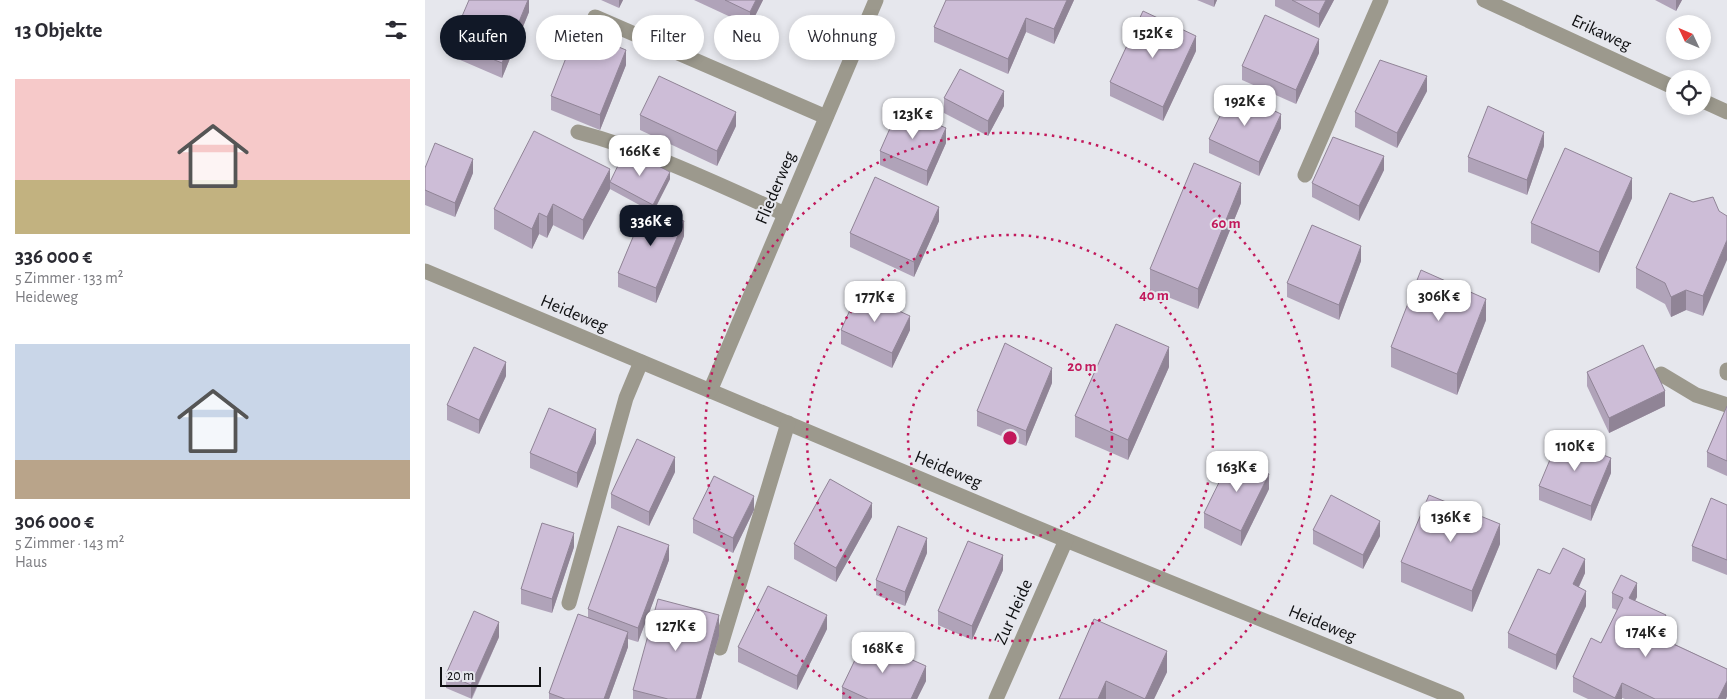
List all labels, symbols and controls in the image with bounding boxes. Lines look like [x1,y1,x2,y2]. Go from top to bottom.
street label: Erikaweg [1568,11,1634,55]
chip: Kaufen [440,15,526,60]
chip: Mieten [536,15,622,60]
chip: Filter [632,15,704,60]
chip: Neu [714,15,779,60]
chip: Wohnung [789,15,895,60]
north arrow [1666,15,1711,60]
map controls [1666,15,1711,115]
icon: filters [382,16,410,44]
pin: 152K € [1112,17,1194,59]
text: 13 Objekte [15,20,102,41]
text: 152K € [1133,25,1173,41]
button: locate [1666,70,1711,115]
pin: 192K € [1204,84,1286,127]
text: 192K € [1225,93,1265,109]
pin: 123K € [872,98,954,140]
text: 123K € [893,106,933,122]
icon: home [168,111,258,201]
pin: 166K € [599,134,681,177]
text: 166K € [620,143,660,159]
street label: Fliederweg [753,149,799,227]
pin: 336K € [610,204,692,247]
text: 336K € [631,213,671,229]
text: 60 m [1211,216,1241,231]
text: 336 000 € [15,246,92,267]
text: 5 Zimmer · 133 m² [15,270,123,286]
pin: 177K € [834,280,916,323]
pin: 306K € [1398,280,1480,322]
text: 40 m [1139,288,1169,303]
text: 306K € [1418,288,1460,304]
text: Heideweg [15,289,78,305]
text: 177K € [856,289,894,305]
street label: Heideweg [538,292,610,336]
text: 20 m [1067,359,1097,374]
icon: home [168,376,258,466]
centre of rings [1001,429,1019,447]
pin: 110K € [1534,430,1616,472]
text: 110K € [1555,438,1595,454]
street label: Heideweg [912,448,984,492]
pin: 163K € [1196,450,1278,493]
text: 163K € [1217,459,1257,475]
pin: 136K € [1410,500,1492,543]
text: 136K € [1431,509,1471,525]
text: 306 000 € [15,511,94,532]
text: 5 Zimmer · 143 m² [15,535,124,551]
text: Haus [15,554,47,570]
street label: Zur Heide [992,577,1036,647]
street label: Heideweg [1286,602,1358,646]
pin: 127K € [635,610,717,652]
pin: 174K € [1605,616,1687,658]
text: 127K € [656,618,696,634]
text: 174K € [1626,624,1666,640]
pin: 168K € [842,632,924,674]
text: 168K € [863,640,903,656]
scale bar [440,664,541,687]
text: 20 m [447,669,474,683]

